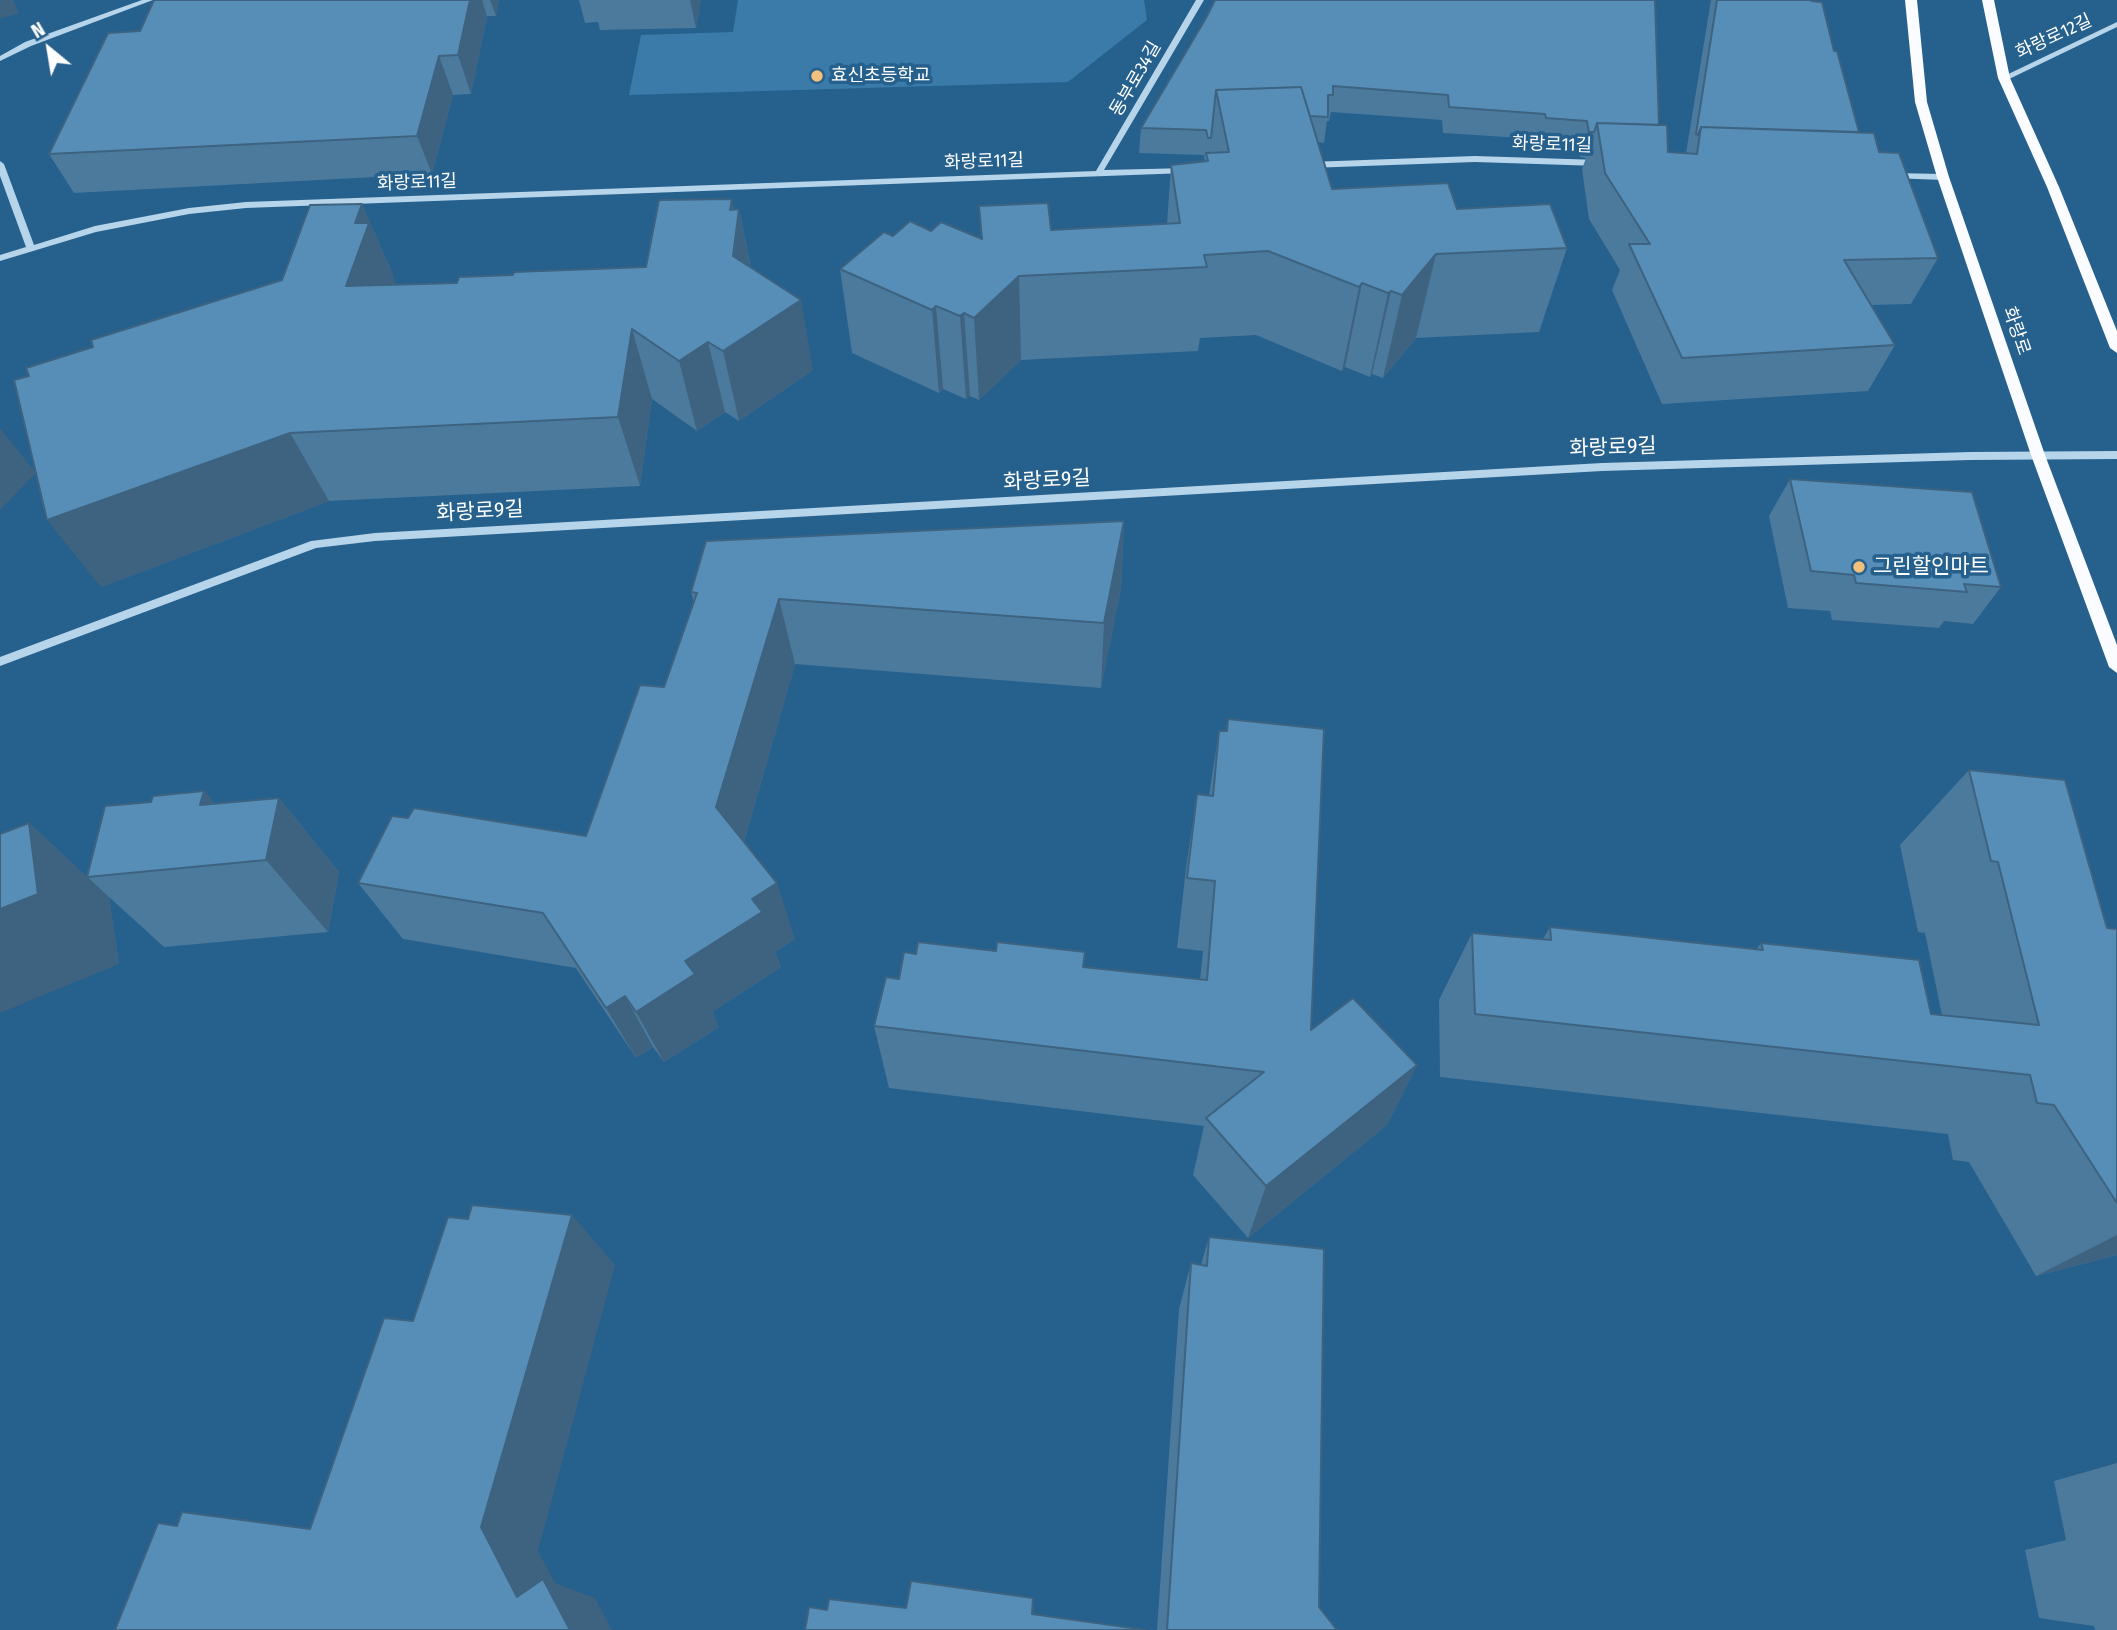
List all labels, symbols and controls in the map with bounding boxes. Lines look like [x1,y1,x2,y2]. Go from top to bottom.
street label: 화랑로12길 [2013,10,2095,64]
north arrow [14,14,84,84]
text: N [28,18,49,43]
street label: 동부로34길 [1106,38,1166,120]
place label: 효신초등학교 [831,65,930,87]
marker: 효신초등학교 [809,68,825,84]
street label: 화랑로11길 [1512,133,1592,157]
street label: 화랑로11길 [944,150,1024,174]
street label: 화랑로11길 [377,171,457,195]
street label: 화랑로 [1998,304,2034,358]
street label: 화랑로9길 [1569,434,1657,462]
street label: 화랑로9길 [1003,466,1091,496]
street label: 화랑로9길 [436,497,524,527]
place label: 그린할인마트 [1873,554,1989,580]
marker: 그린할인마트 [1851,559,1867,575]

